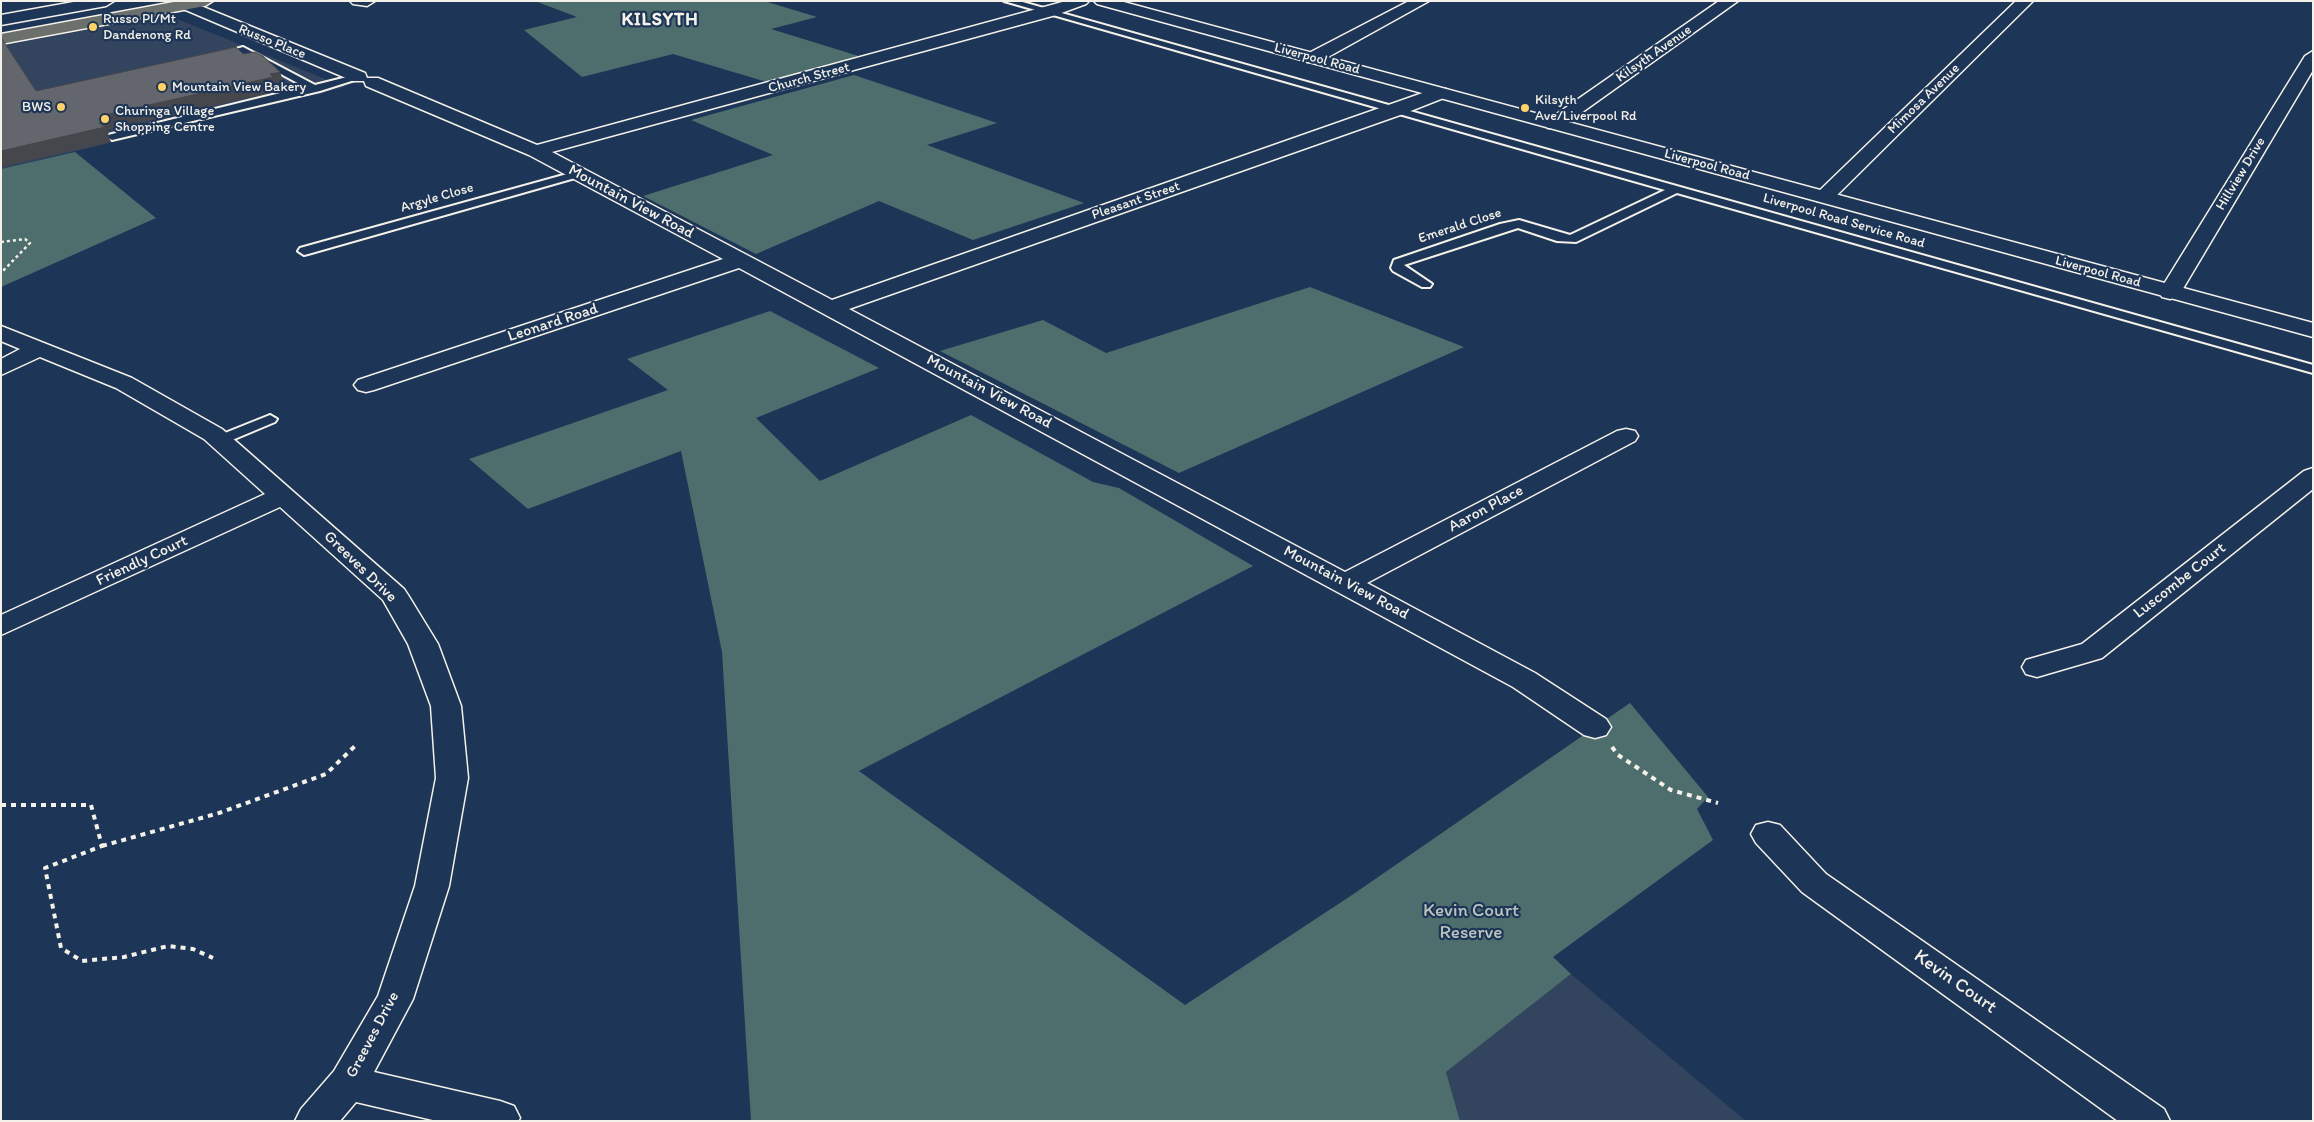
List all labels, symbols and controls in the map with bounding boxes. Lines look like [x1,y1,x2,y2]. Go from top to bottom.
district label: KILSYTH [621,9,699,31]
place label: Russo Pl/Mt Dandenong Rd [103,11,191,44]
marker: Russo Pl/Mt Dandenong Rd [87,21,99,33]
street label: Russo Place [236,21,308,63]
street label: Kilsyth Avenue [1613,22,1695,86]
street label: Liverpool Road [1272,39,1362,79]
street label: Church Street [766,59,852,97]
street label: Mimosa Avenue [1884,60,1964,138]
place label: Mountain View Bakery [172,79,306,95]
marker: Mountain View Bakery [156,81,168,93]
place label: Kilsyth Ave/Liverpool Rd [1535,92,1637,124]
place label: BWS [22,99,51,115]
marker: BWS [55,101,67,113]
marker: Kilsyth Ave/Liverpool Rd [1519,102,1531,114]
place label: Churinga Village Shopping Centre [115,103,215,136]
marker: Churinga Village Shopping Centre [99,113,111,125]
street label: Hillview Drive [2213,134,2269,214]
street label: Liverpool Road [1662,145,1752,185]
street label: Mountain View Road [565,161,697,243]
street label: Pleasant Street [1090,178,1182,224]
street label: Argyle Close [399,180,475,216]
street label: Liverpool Road Service Road [1761,190,1927,252]
street label: Emerald Close [1416,205,1504,247]
street label: Liverpool Road [2053,252,2143,292]
street label: Leonard Road [505,299,601,347]
street label: Mountain View Road [923,351,1055,433]
street label: Aaron Place [1445,481,1527,537]
street label: Greeves Drive [319,527,401,607]
street label: Friendly Court [93,531,191,591]
street label: Luscombe Court [2130,539,2230,623]
street label: Mountain View Road [1280,542,1412,624]
park label: Kevin Court Reserve [1423,900,1519,944]
street label: Kevin Court [1909,945,2001,1019]
street label: Greeves Drive [342,989,404,1081]

